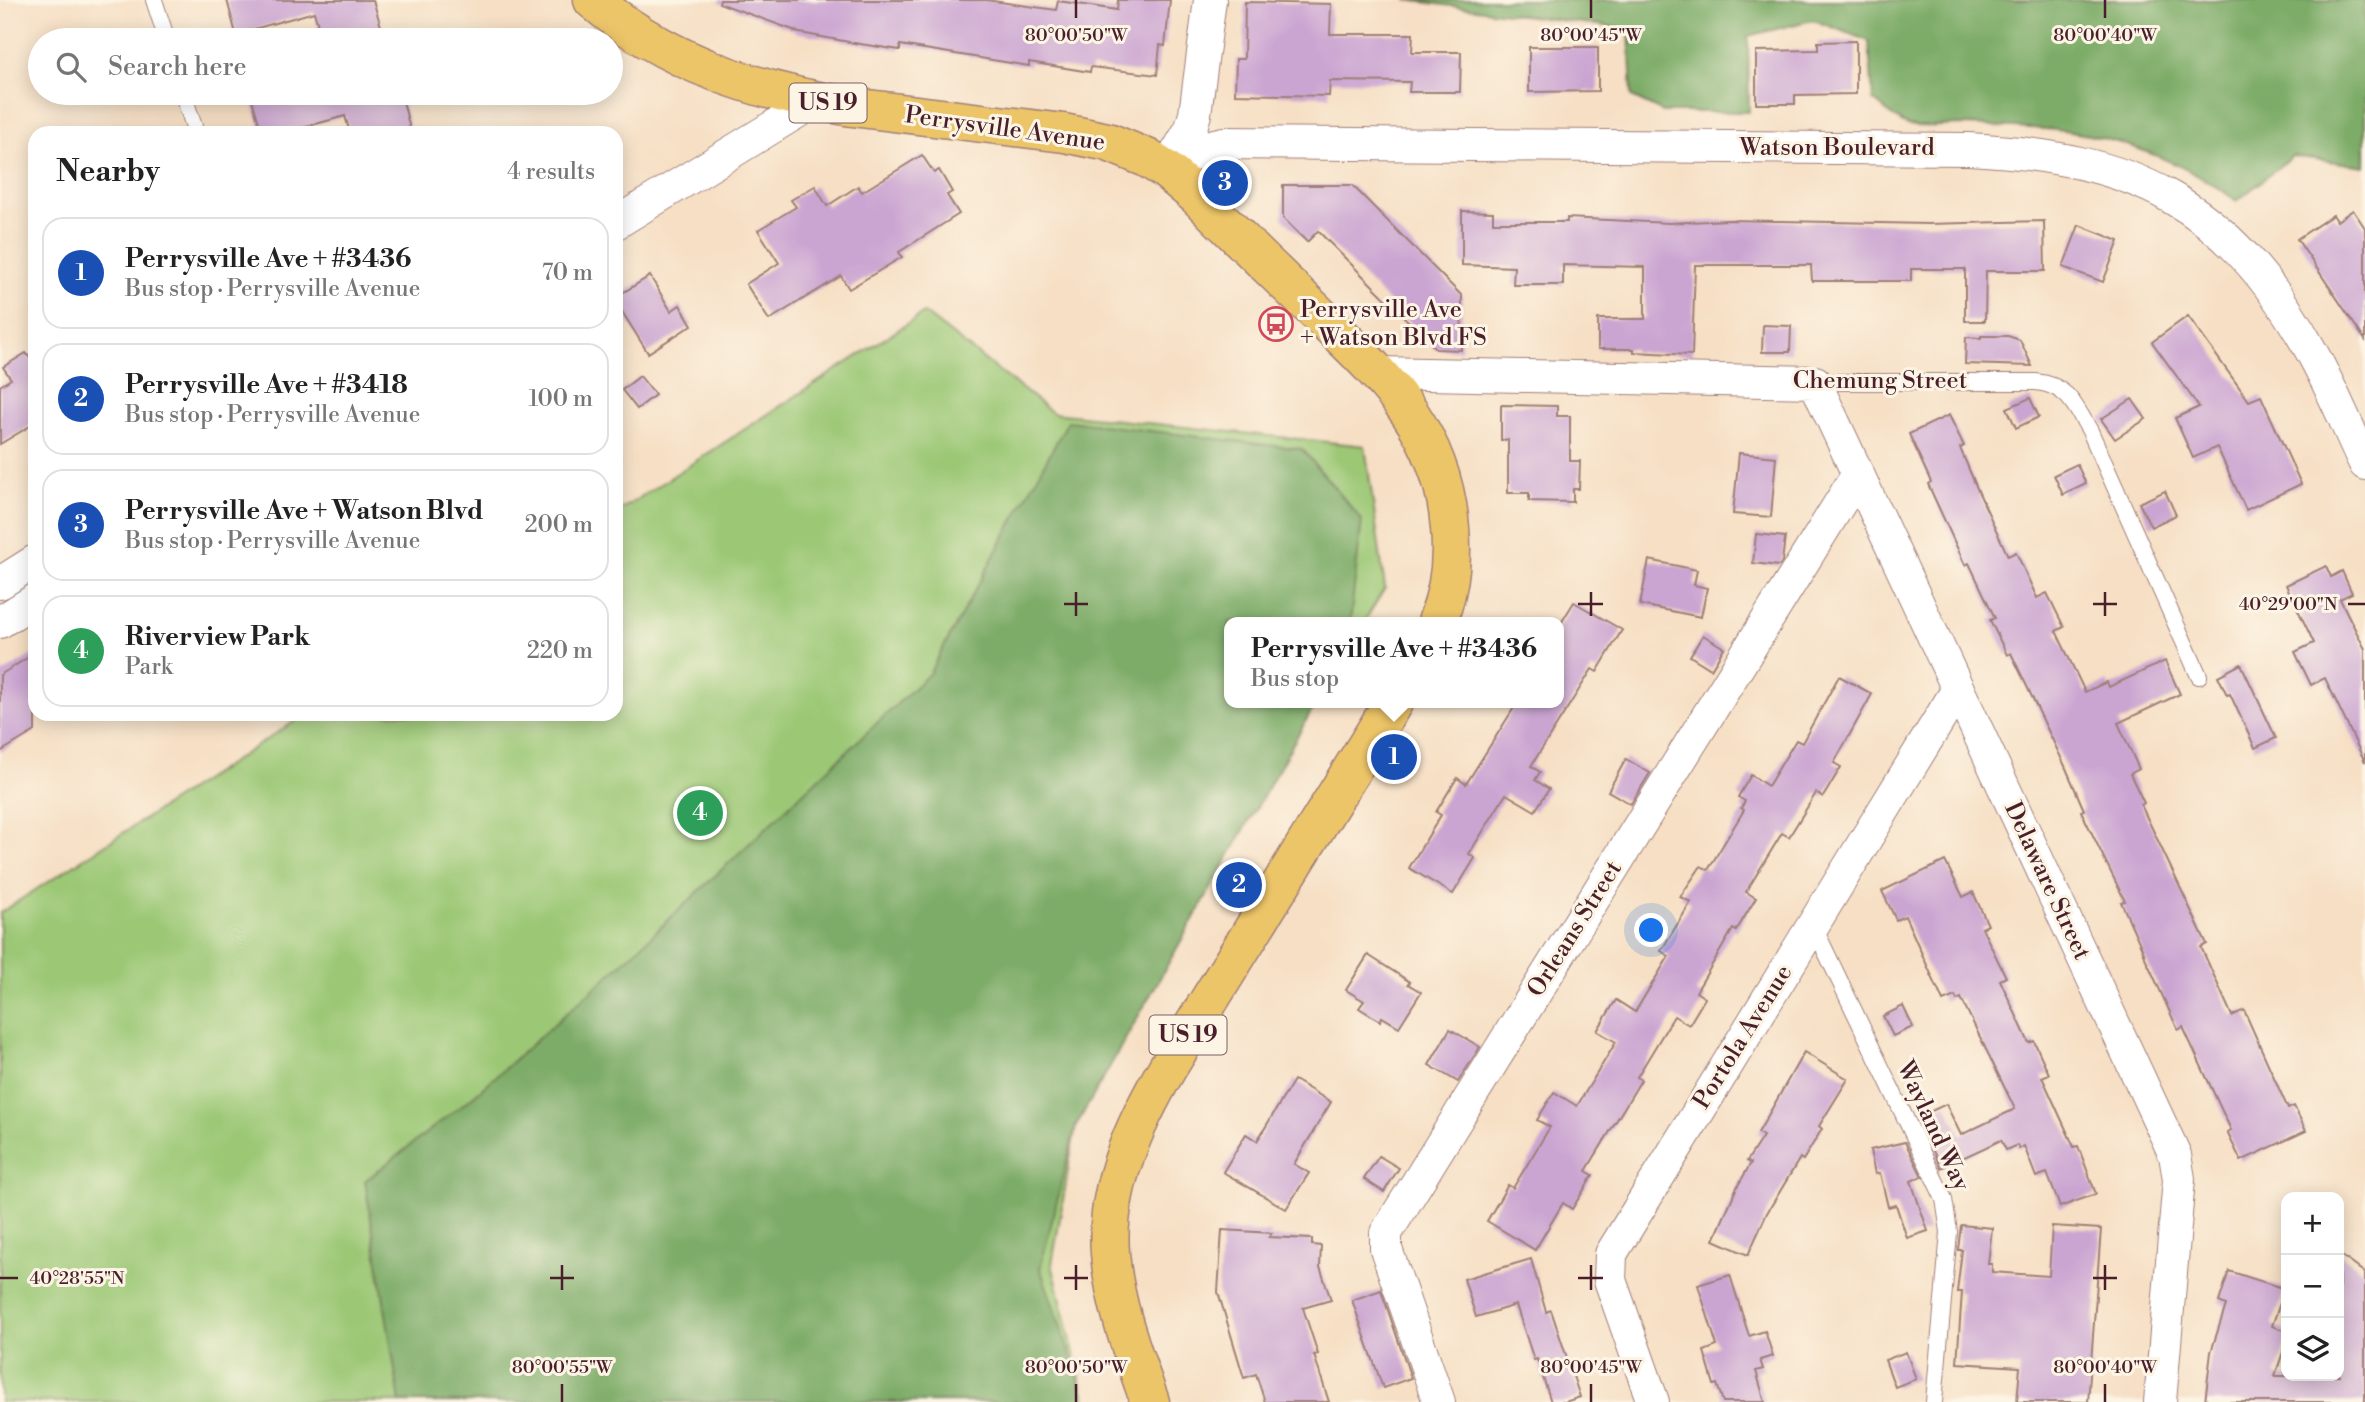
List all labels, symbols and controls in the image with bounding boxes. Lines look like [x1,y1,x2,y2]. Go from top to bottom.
text: 80°00'50"W [1025,24,1128,47]
text: 80°00'45"W [1540,24,1642,47]
text: 80°00'40"W [2053,24,2157,47]
search box [28,28,623,105]
icon: search [52,48,90,86]
text: Search here [108,51,247,83]
road number: US 19 [790,83,866,122]
street label: Perrysville Avenue [903,100,1107,158]
street label: Watson Boulevard [1738,133,1935,163]
text: Nearby [56,153,160,191]
pin: 3 [1202,157,1248,209]
text: 4 results [507,158,595,186]
text: Perrysville Ave + #3436 [125,243,412,275]
text: 1 [75,259,87,287]
text: 70 m [542,259,593,287]
text: Bus stop · Perrysville Avenue [125,275,420,303]
place label: Perrysville Ave + Watson Blvd FS [1300,295,1487,353]
bus stop icon: Perrysville Ave + Watson Blvd FS [1257,305,1295,343]
street label: Chemung Street [1793,366,1968,396]
text: Perrysville Ave + #3418 [125,369,408,401]
text: 2 [74,385,88,413]
text: 100 m [528,385,593,413]
text: Bus stop · Perrysville Avenue [125,401,420,429]
text: Perrysville Ave + Watson Blvd [125,495,483,527]
text: 3 [74,511,88,539]
text: 200 m [525,511,593,539]
text: Bus stop · Perrysville Avenue [125,527,420,555]
text: 40°29'00"N [2239,593,2338,616]
popup [1224,617,1564,708]
text: Riverview Park [125,621,310,653]
text: Perrysville Ave + #3436 [1251,633,1537,665]
text: 4 [73,637,89,665]
text: 220 m [527,637,593,665]
text: Park [125,653,173,681]
text: Bus stop [1251,665,1339,693]
pin: 1 [1371,731,1417,783]
pin: 4 [677,787,723,839]
street label: Delaware Street [1997,797,2097,965]
street label: Orleans Street [1521,855,1629,1003]
pin: 2 [1216,859,1262,911]
your location [1634,913,1668,947]
street label: Portola Avenue [1687,959,1799,1115]
road number: US 19 [1150,1016,1226,1054]
street label: Wayland Way [1889,1055,1976,1196]
map controls [2281,1192,2344,1381]
button: + [2281,1192,2344,1255]
button: − [2281,1255,2344,1318]
text: 40°28'55"N [30,1267,125,1290]
button: layers [2281,1318,2344,1381]
text: 80°00'55"W [512,1356,613,1379]
text: 80°00'50"W [1025,1356,1128,1379]
text: 80°00'45"W [1540,1356,1642,1379]
text: 80°00'40"W [2053,1356,2157,1379]

